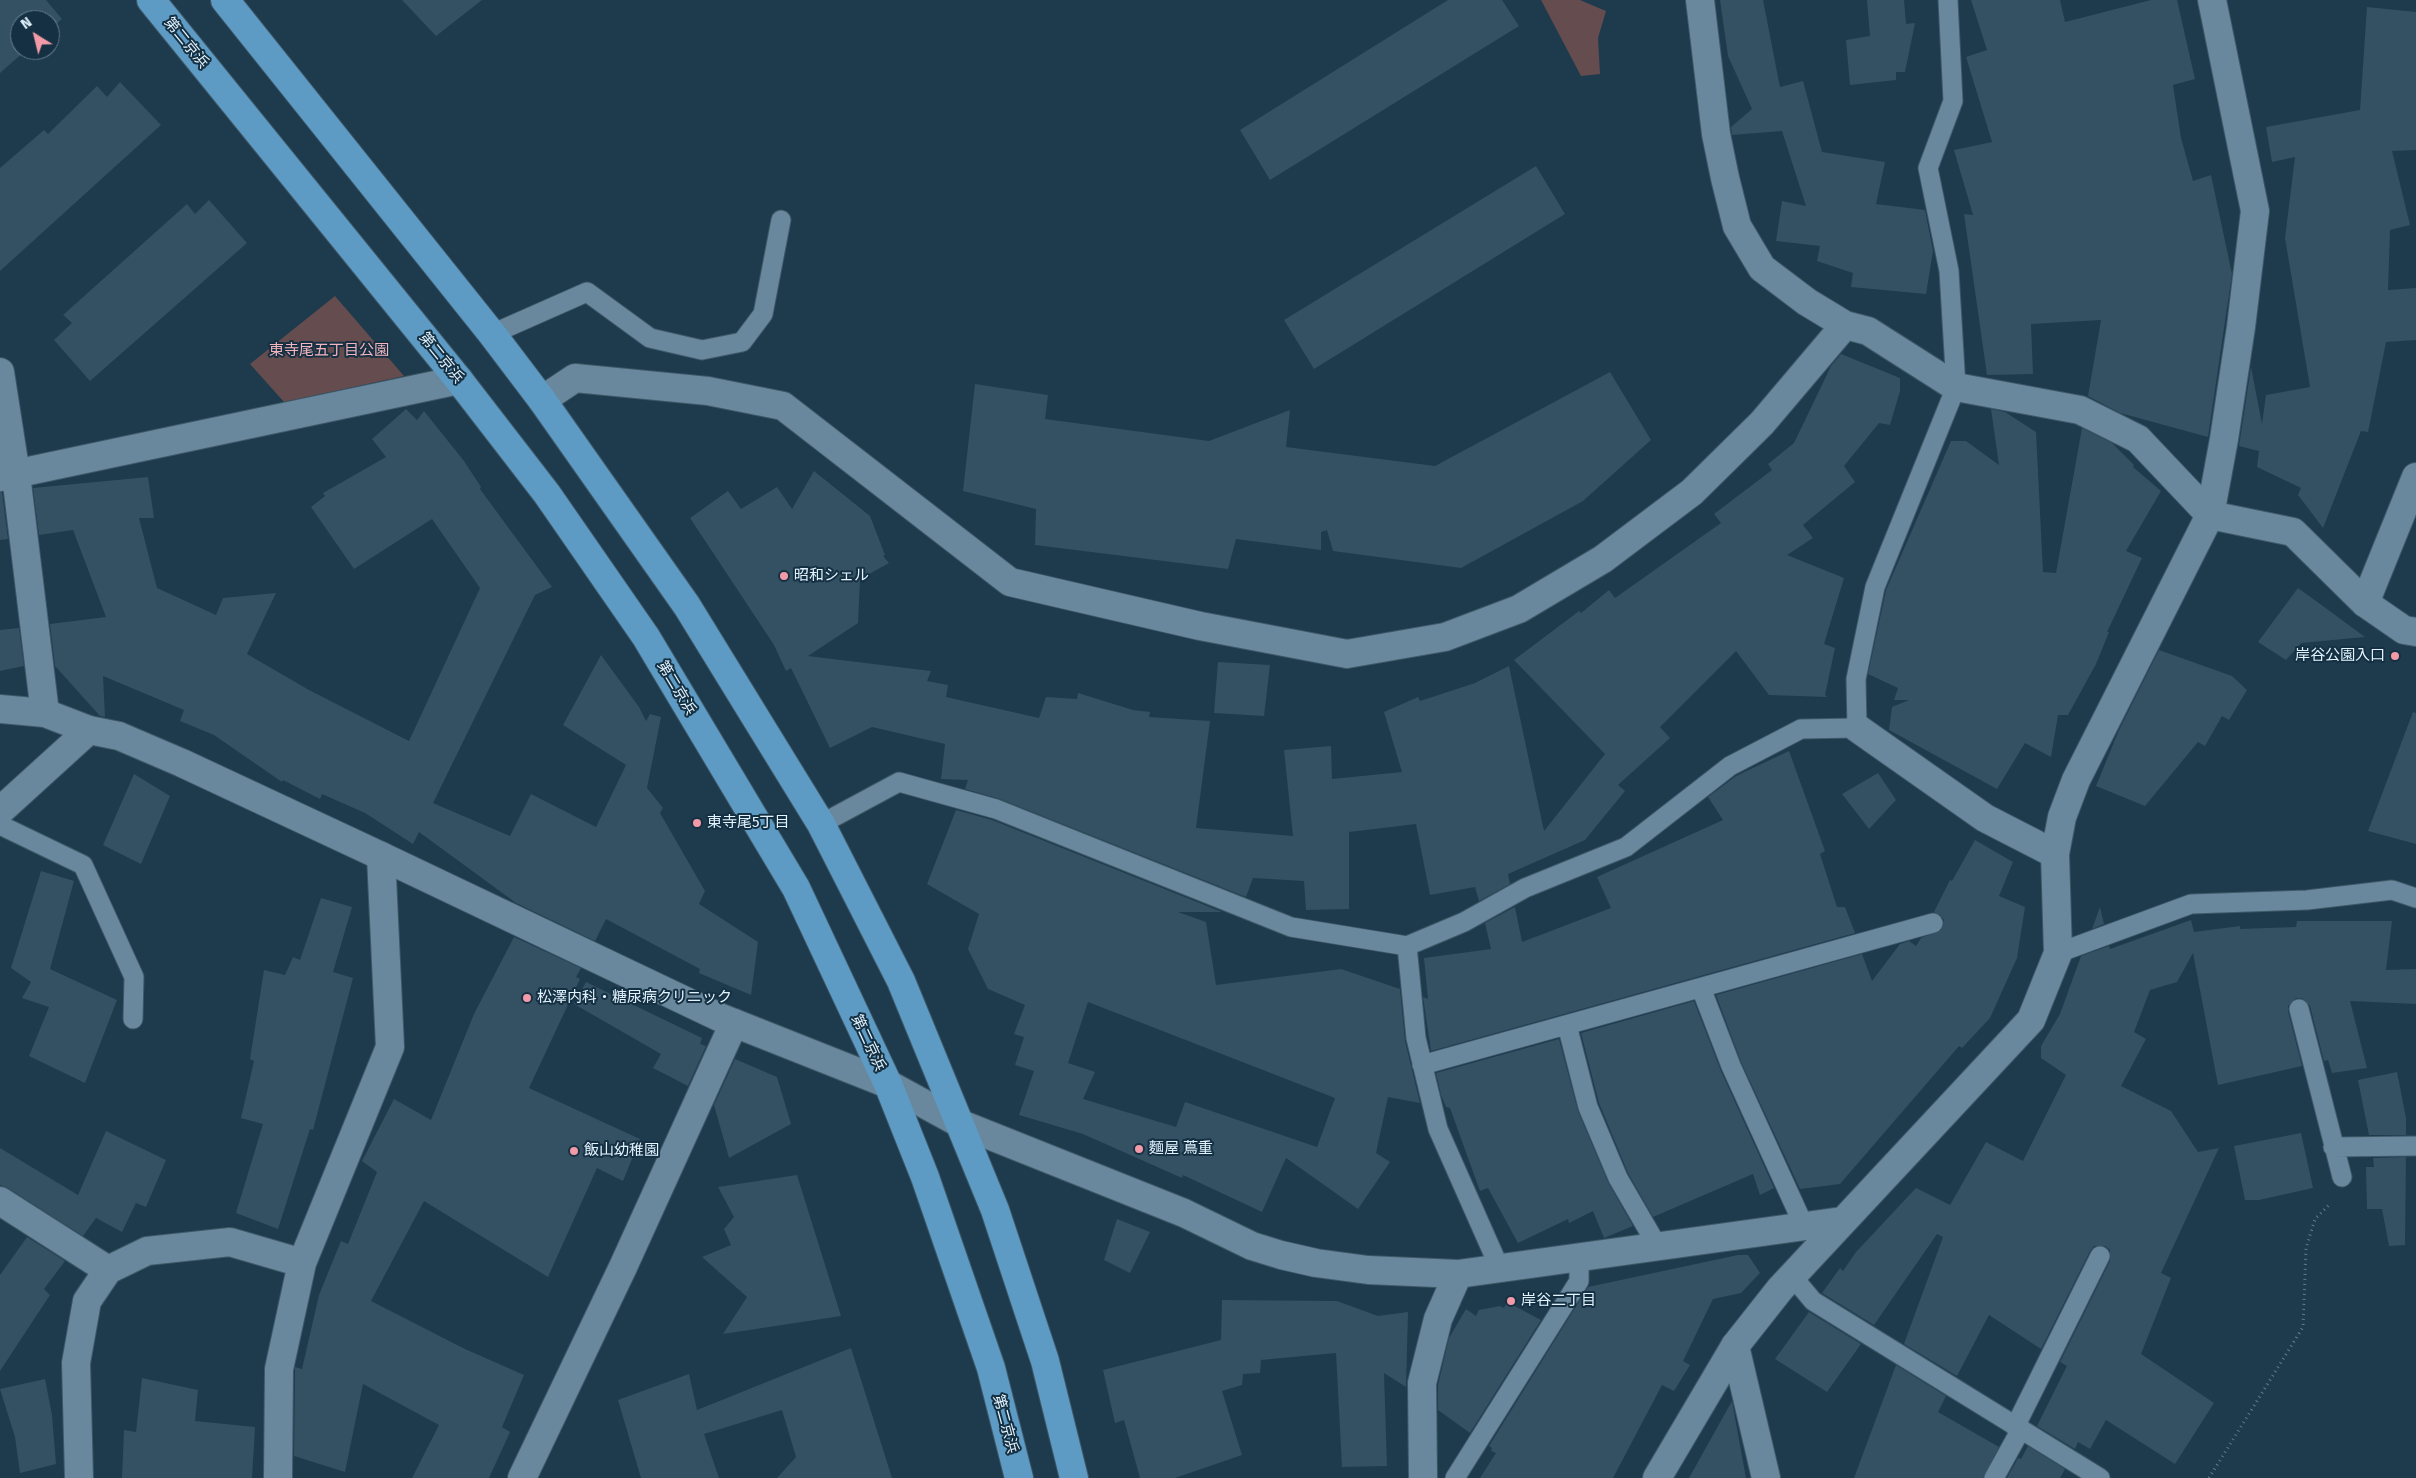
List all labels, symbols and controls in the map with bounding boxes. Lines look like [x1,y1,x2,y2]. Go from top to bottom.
north arrow [10,10,60,60]
text: N [18,14,35,33]
street label: 第二京浜 [160,14,212,72]
street label: 第二京浜 [415,329,467,387]
park label: 東寺尾五丁目公園 [269,342,389,360]
place label: 昭和シェル [794,567,869,585]
marker: 昭和シェル [778,570,790,582]
place label: 岸谷公園入口 [2295,647,2385,665]
marker: 岸谷公園入口 [2389,650,2401,662]
street label: 第二京浜 [653,658,699,718]
place label: 東寺尾5丁目 [707,814,790,832]
marker: 東寺尾5丁目 [691,817,703,829]
place label: 松澤内科・糖尿病クリニック [537,989,732,1007]
marker: 松澤内科・糖尿病クリニック [521,992,533,1004]
street label: 第二京浜 [847,1012,889,1074]
place label: 麵屋 蔦重 [1149,1140,1213,1158]
place label: 飯山幼稚園 [584,1142,659,1160]
marker: 麵屋 蔦重 [1133,1143,1145,1155]
marker: 飯山幼稚園 [568,1145,580,1157]
place label: 岸谷二丁目 [1521,1292,1596,1310]
marker: 岸谷二丁目 [1505,1295,1517,1307]
street label: 第二京浜 [989,1393,1021,1455]

